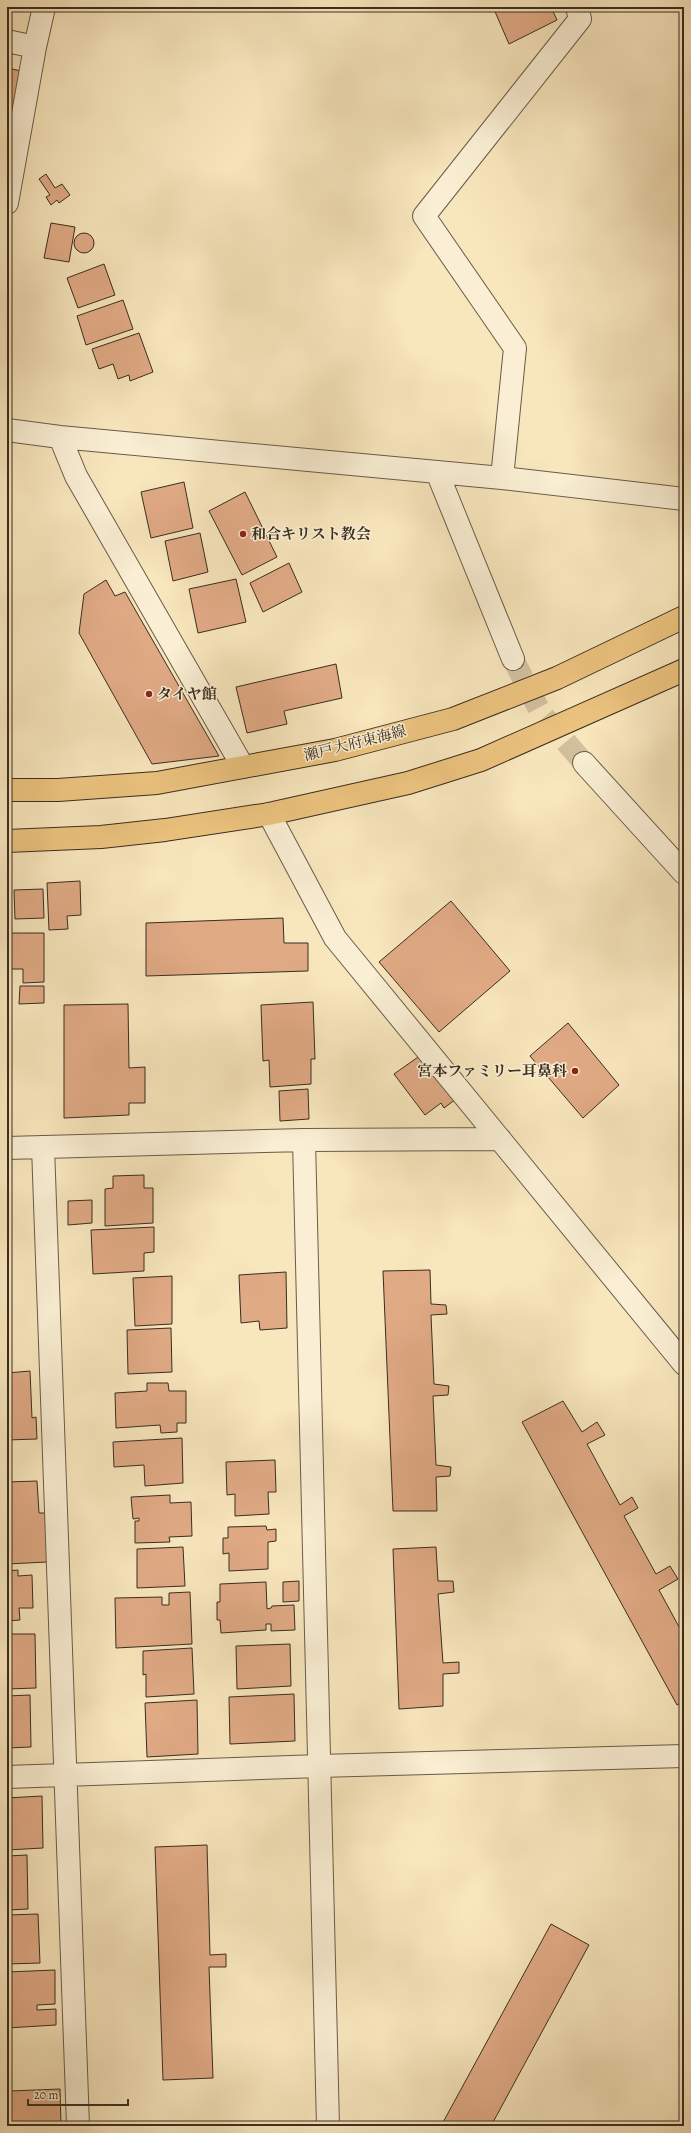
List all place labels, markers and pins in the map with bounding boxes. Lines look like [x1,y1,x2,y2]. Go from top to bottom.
place label: 和合キリスト教会 [251,524,371,544]
marker: 和合キリスト教会 [238,529,248,539]
place label: タイヤ館 [157,684,217,704]
marker: タイヤ館 [144,689,154,699]
place label: 宮本ファミリー耳鼻科 [417,1061,567,1081]
marker: 宮本ファミリー耳鼻科 [570,1066,580,1076]

